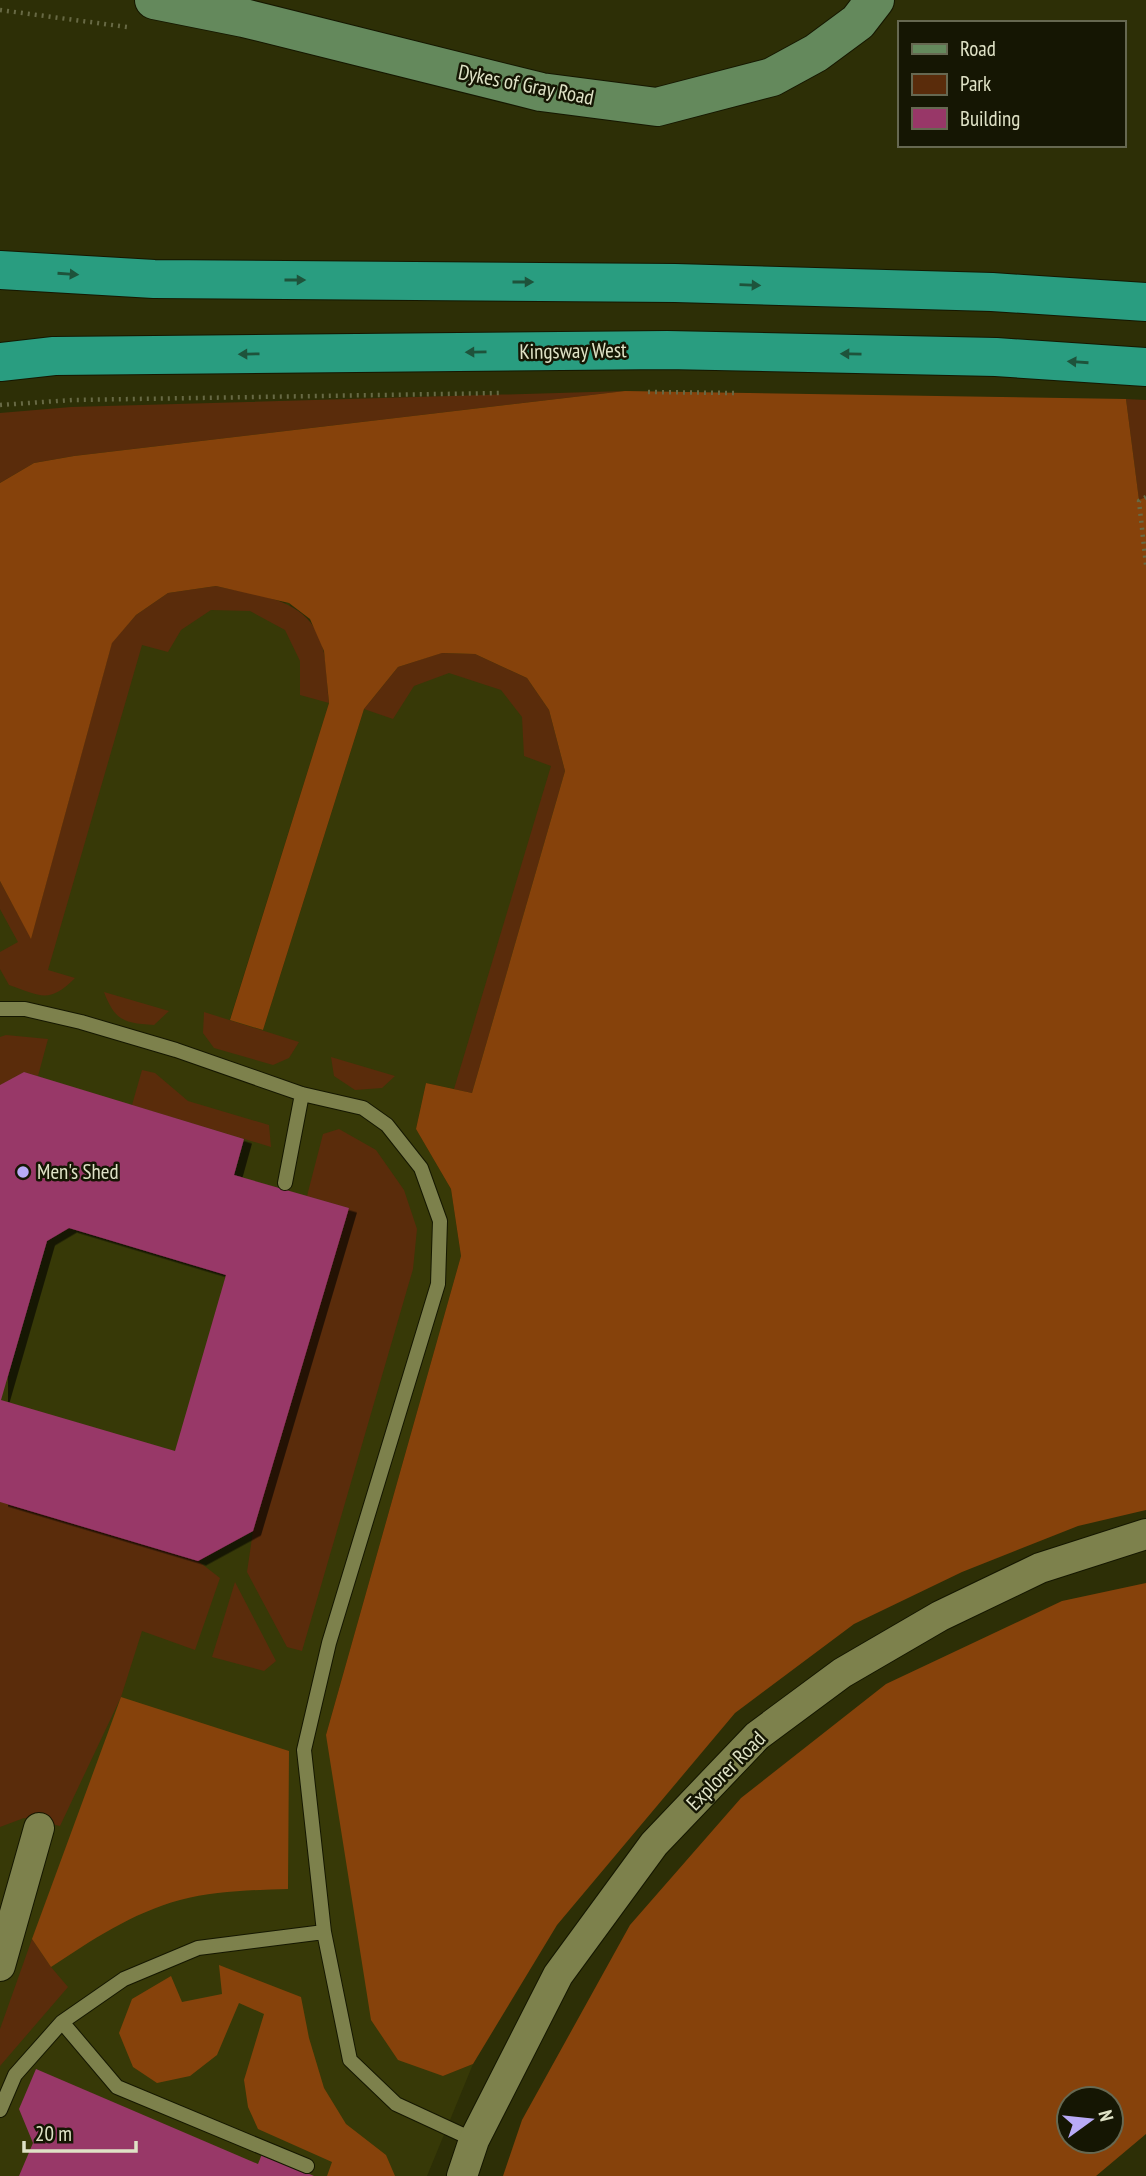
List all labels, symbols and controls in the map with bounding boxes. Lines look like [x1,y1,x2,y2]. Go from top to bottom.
legend [898,21,1125,147]
text: Road [960,35,996,62]
street label: Dykes of Gray Road [456,58,596,111]
text: Park [960,70,991,97]
text: Building [960,105,1020,132]
one-way arrow [57,269,79,280]
one-way arrow [285,274,307,286]
one-way arrow [512,276,534,288]
one-way arrow [740,279,762,291]
street label: Kingsway West [519,336,627,365]
one-way arrow [465,346,487,358]
one-way arrow [237,348,259,360]
one-way arrow [839,348,861,359]
one-way arrow [1067,356,1089,367]
place label: Men's Shed [37,1158,119,1185]
marker: Men's Shed [15,1164,31,1180]
street label: Explorer Road [680,1725,771,1816]
north arrow [1055,2085,1125,2155]
text: N [1094,2108,1119,2124]
scale bar [24,2110,136,2154]
text: 20 m [35,2120,72,2147]

